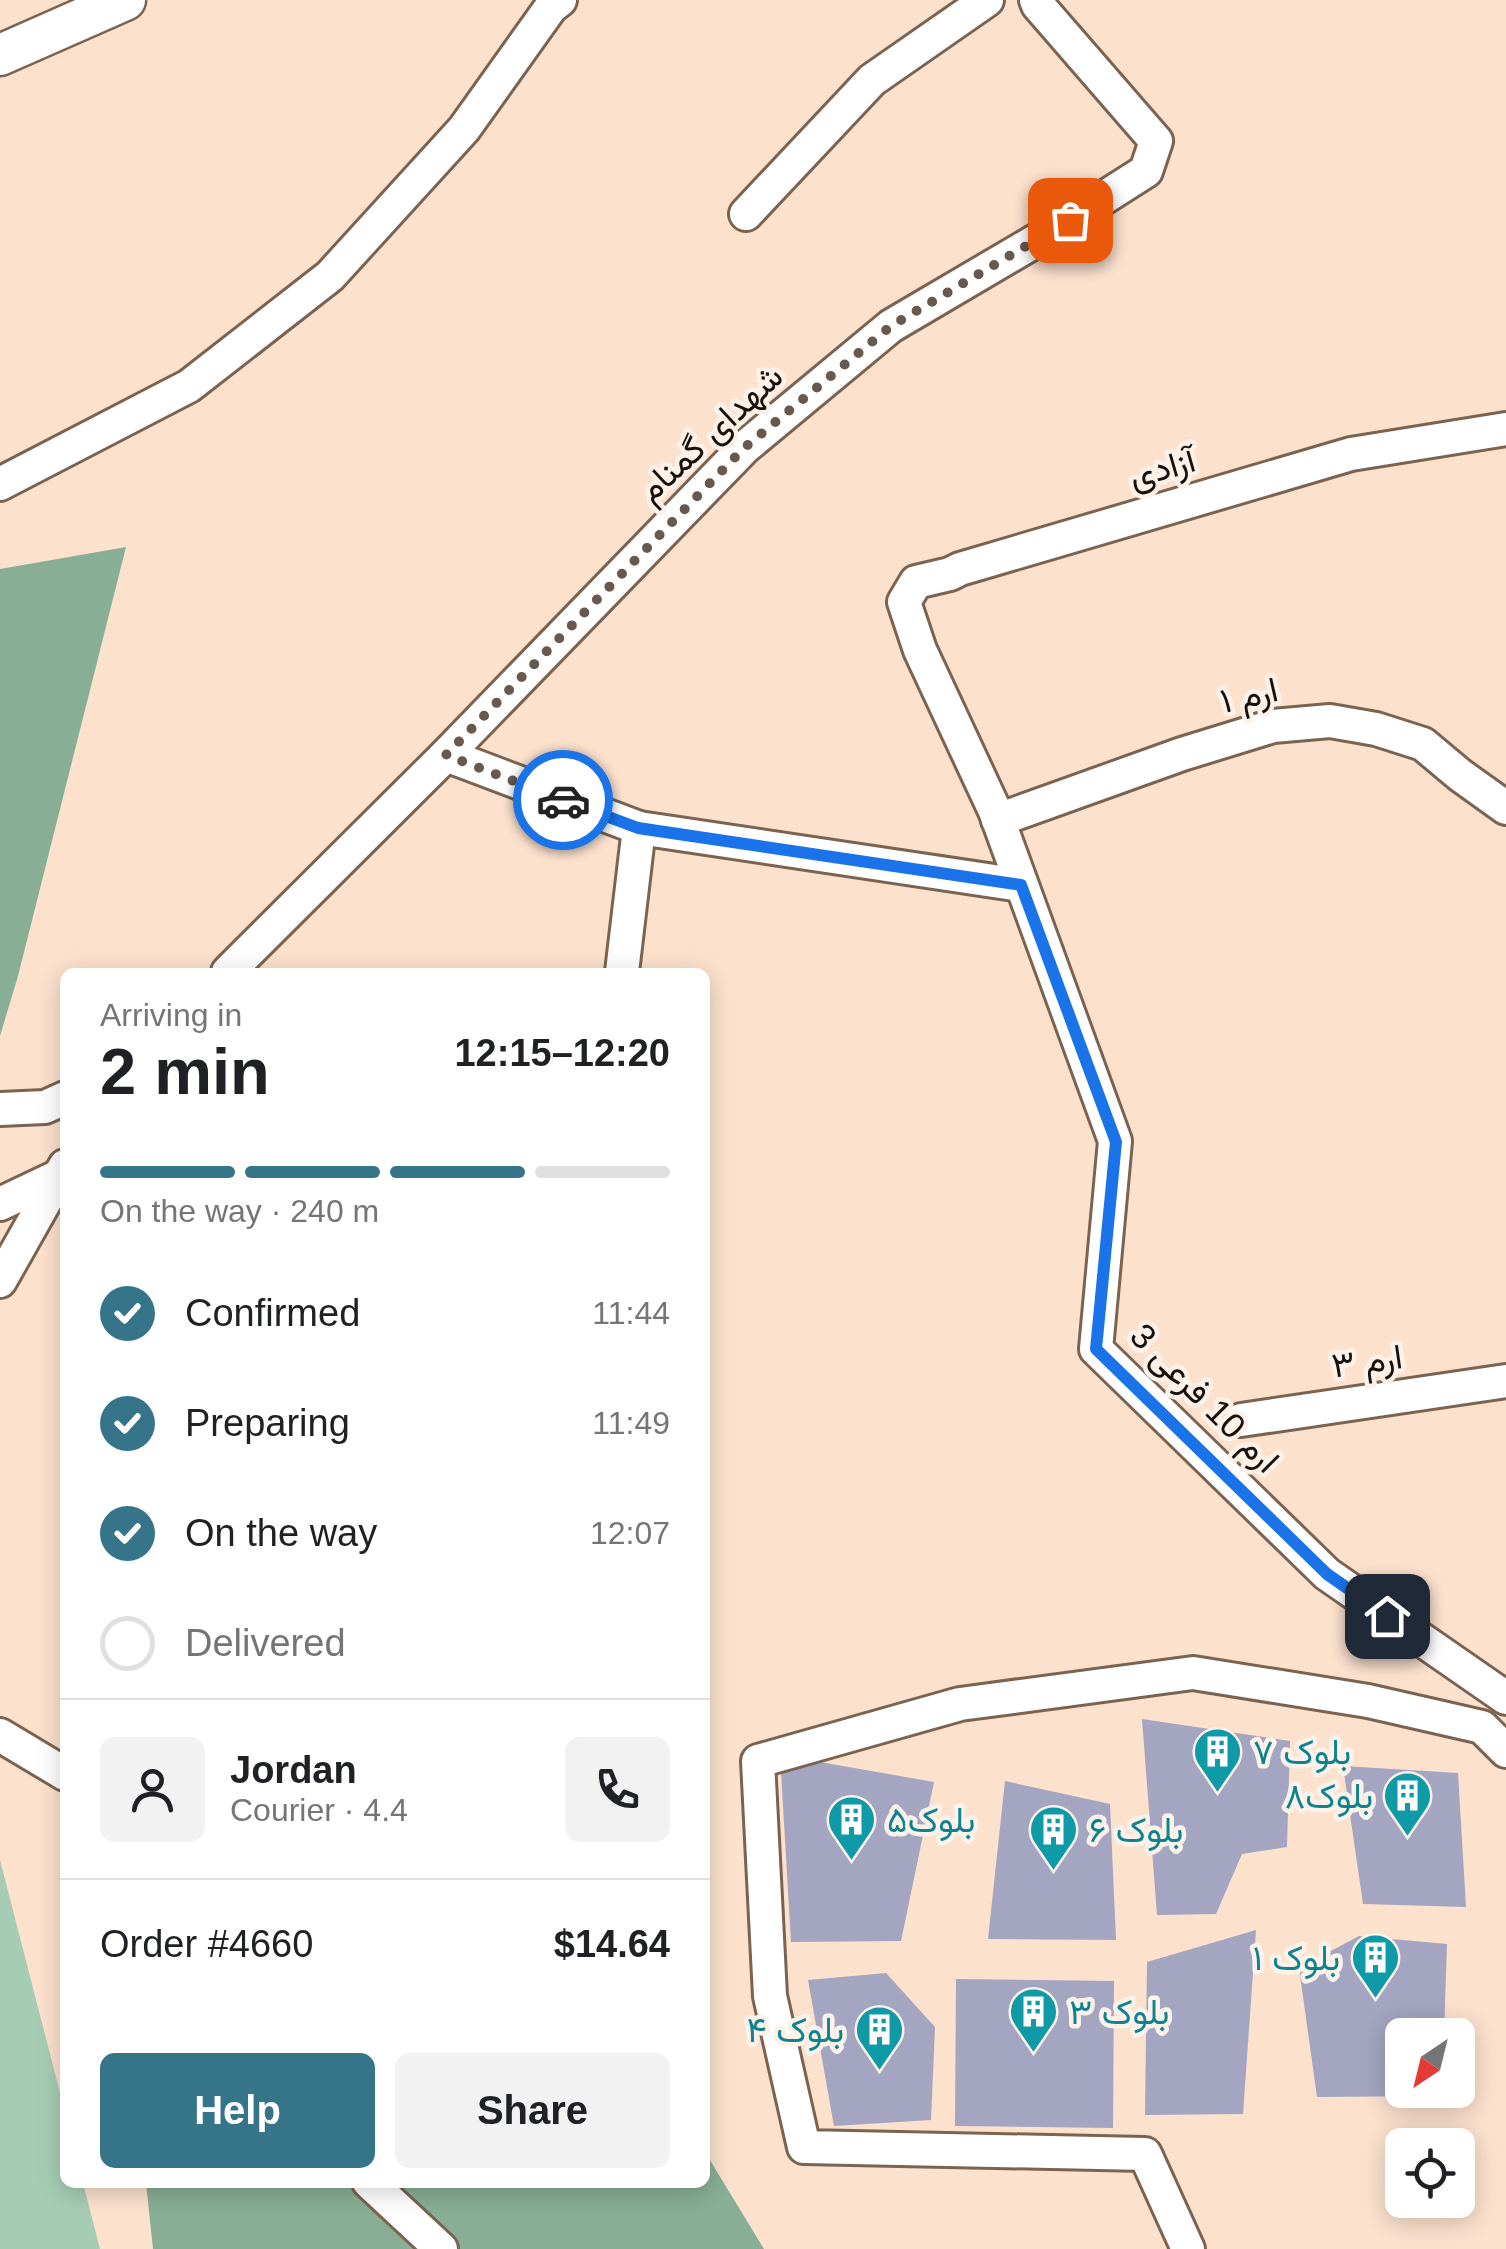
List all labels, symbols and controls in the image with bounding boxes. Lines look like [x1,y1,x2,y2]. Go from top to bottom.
pin [1028,178,1113,263]
icon: bag [1043,193,1098,248]
street label: شهدای گمنام [629,356,793,512]
street label: آزادی [1124,439,1203,498]
street label: ارم ۱ [1216,669,1282,724]
courier [513,750,613,850]
icon: car [536,773,591,828]
text: Arriving in [100,997,242,1033]
text: 12:15–12:20 [454,1032,670,1074]
text: 2 min [100,1035,270,1108]
text: On the way · 240 m [100,1193,379,1229]
icon: check [100,1286,155,1341]
text: Confirmed [185,1292,360,1334]
text: 11:44 [592,1295,670,1331]
street label: ارم 10 فرعی 3 [1120,1315,1288,1483]
street label: ارم ۳ [1329,1336,1405,1389]
icon: check [100,1396,155,1451]
text: Preparing [185,1402,350,1444]
text: 11:49 [592,1405,670,1441]
icon: check [100,1506,155,1561]
text: On the way [185,1512,377,1554]
text: 12:07 [590,1515,670,1551]
pin [1345,1574,1430,1659]
icon: home [1360,1589,1415,1644]
text: Delivered [185,1622,346,1664]
building icon: بلوک ۷ [1192,1726,1244,1794]
place label: بلوک ۷ [1253,1732,1351,1774]
button: person [100,1737,205,1842]
button: phone [565,1737,670,1842]
text: Jordan [230,1749,357,1791]
building icon: بلوک۸ [1382,1770,1434,1838]
place label: بلوک۸ [1285,1776,1373,1818]
text: Courier · 4.4 [230,1792,408,1828]
building icon: بلوک۵ [826,1794,878,1862]
place label: بلوک۵ [887,1800,975,1842]
building icon: بلوک ۶ [1028,1804,1080,1872]
place label: بلوک ۶ [1089,1810,1183,1852]
text: Order #4660 [100,1923,313,1965]
text: $14.64 [554,1923,670,1965]
building icon: بلوک ۱ [1349,1932,1401,2000]
place label: بلوک ۱ [1253,1938,1340,1980]
building icon: بلوک ۳ [1008,1986,1060,2054]
place label: بلوک ۳ [1069,1992,1169,2034]
building icon: بلوک ۴ [853,2004,905,2072]
place label: بلوک ۴ [747,2010,844,2052]
north arrow [1385,2018,1475,2108]
map controls [1385,2018,1475,2218]
button: Help [100,2053,375,2168]
button: Share [395,2053,670,2168]
button: locate [1385,2128,1475,2218]

